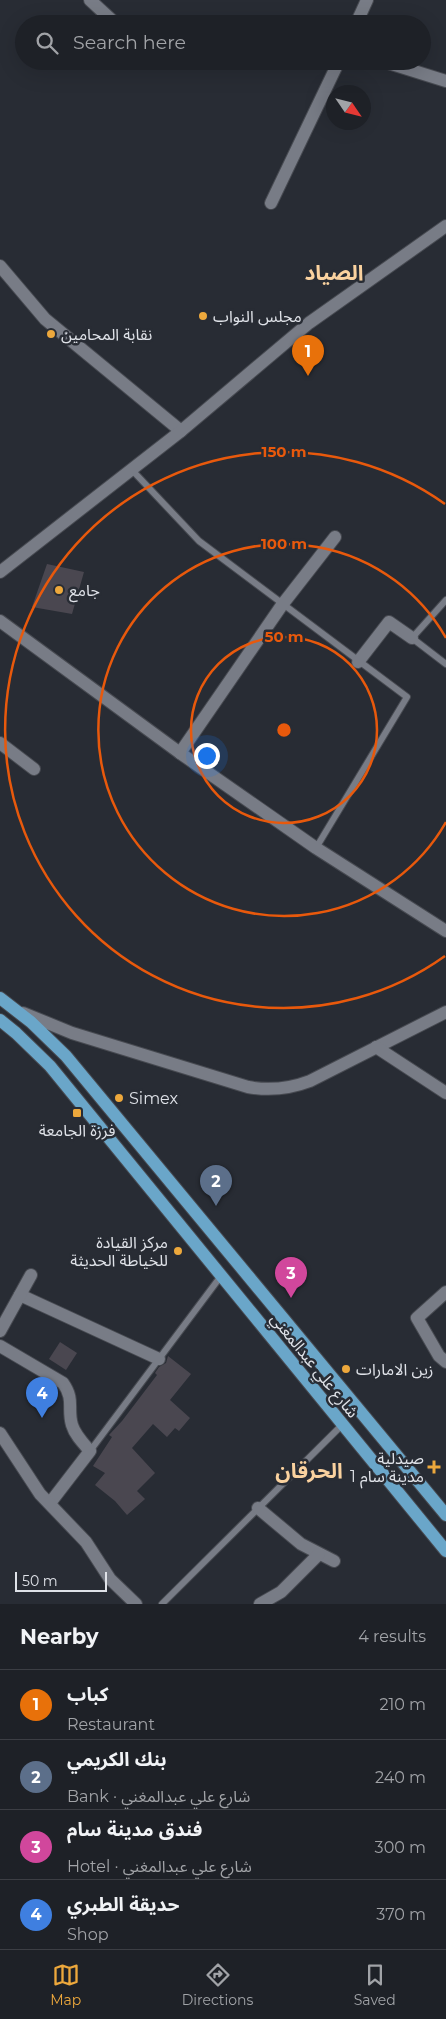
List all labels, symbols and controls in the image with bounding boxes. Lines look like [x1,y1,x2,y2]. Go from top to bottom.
search box [15,15,431,70]
icon: search [33,29,61,57]
text: Search here [73,31,186,54]
north arrow [326,85,371,130]
district label: الصياد [304,260,364,285]
place label: مجلس النواب [213,307,302,326]
marker: مجلس النواب [197,310,209,322]
place label: نقابة المحامين [61,325,152,344]
marker: نقابة المحامين [45,328,57,340]
pin: 1 [292,335,324,376]
text: 150 m [262,442,306,461]
text: 100 m [261,534,307,553]
place label: جامع [69,581,100,603]
marker: جامع [53,584,65,596]
text: 50 m [264,627,304,646]
centre of rings [275,721,293,739]
your location [194,743,220,769]
place label: Simex [129,1089,179,1108]
marker: Simex [113,1092,125,1104]
marker: فرزة الجامعة [71,1107,83,1119]
place label: فرزة الجامعة [39,1121,115,1140]
pin: 2 [200,1165,232,1206]
place label: مركز القيادة للخياطة الحديثة [70,1233,168,1270]
marker: مركز القيادة للخياطة الحديثة [172,1245,184,1257]
pin: 3 [275,1257,307,1298]
street label: شارع علي عبدالمغني [264,1309,363,1423]
place label: زين الامارات [356,1360,433,1379]
marker: زين الامارات [340,1363,352,1375]
pin: 4 [26,1377,58,1418]
place label: صيدلية مدينة سام 1 [350,1449,424,1489]
district label: الحرقان [275,1458,343,1483]
marker: صيدلية مدينة سام 1 [428,1461,440,1473]
scale bar [15,1569,108,1592]
text: 50 m [22,1572,58,1590]
text: Nearby [20,1624,99,1649]
text: 4 results [358,1627,426,1646]
text: كباب [67,1683,108,1706]
text: 1 [33,1695,39,1714]
text: 210 m [379,1695,426,1714]
text: Restaurant [67,1715,155,1734]
text: بنك الكريمي [67,1748,167,1771]
text: 2 [31,1768,41,1787]
text: 240 m [375,1768,426,1787]
text: Bank · شارع علي عبدالمغني [67,1787,250,1806]
text: فندق مدينة سام [67,1818,202,1841]
text: 3 [31,1838,41,1857]
text: 300 m [375,1838,426,1857]
text: Hotel · شارع علي عبدالمغني [67,1857,252,1876]
text: حديقة الطبري [67,1893,179,1916]
text: 4 [30,1905,42,1924]
text: 370 m [376,1905,426,1924]
text: Shop [67,1925,109,1944]
tab: Map [50,1961,81,2009]
tab: Directions [182,1961,253,2009]
tab: Saved [354,1961,396,2009]

